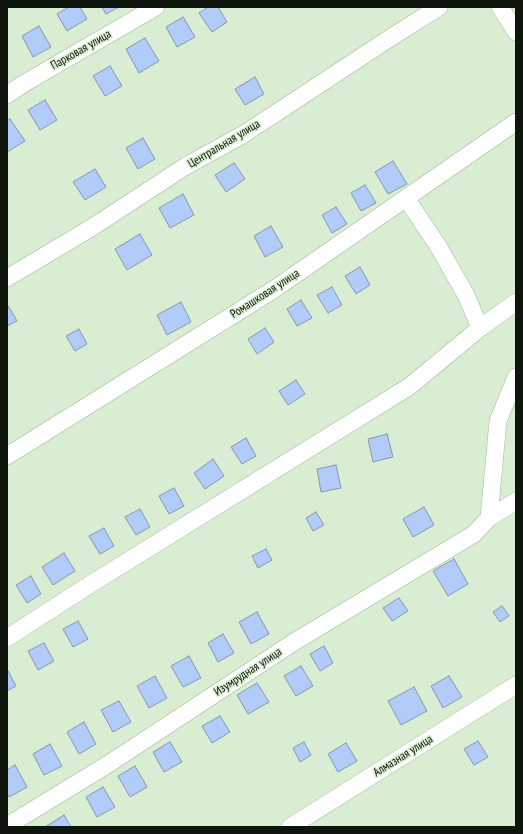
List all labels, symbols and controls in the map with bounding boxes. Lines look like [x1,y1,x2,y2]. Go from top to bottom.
street label: Парковая улица [48,27,114,73]
street label: Центральная улица [185,117,263,171]
street label: Ромашковая улица [228,266,302,322]
street label: Изумрудная улица [211,645,285,699]
street label: Алмазная улица [371,732,435,780]

